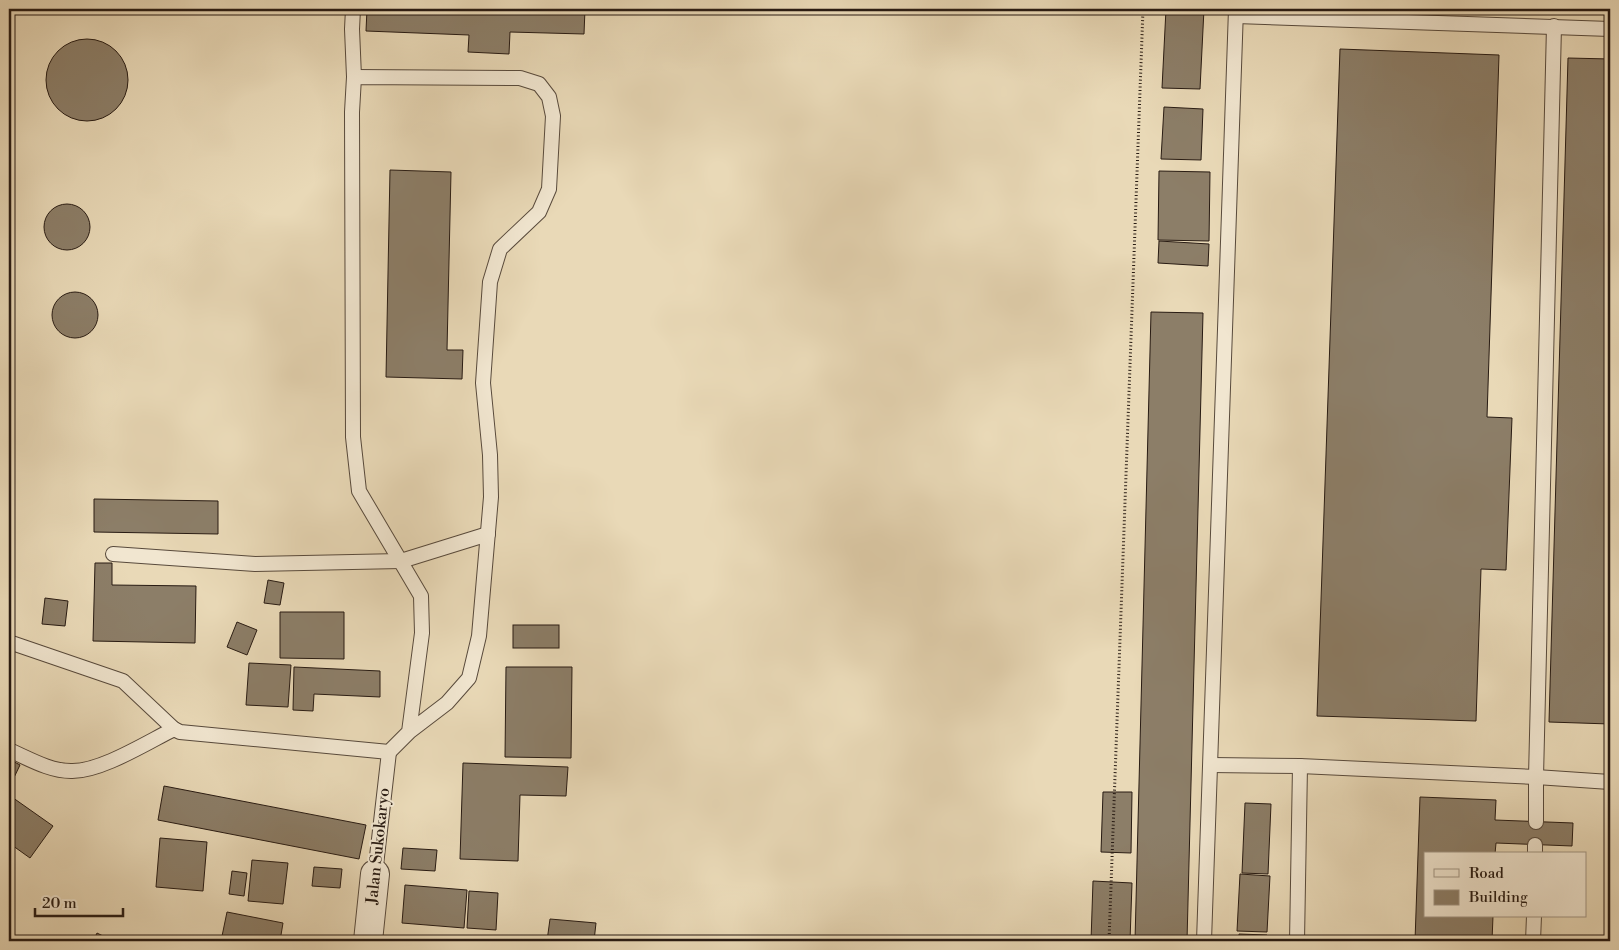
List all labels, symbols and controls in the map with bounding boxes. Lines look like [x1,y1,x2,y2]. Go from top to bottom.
street label: Jalan Sukokaryo [362,787,394,906]
legend [1424,852,1586,918]
text: Road [1469,864,1504,883]
scale bar [35,885,122,917]
text: Building [1468,888,1528,907]
text: 20 m [42,894,77,913]

